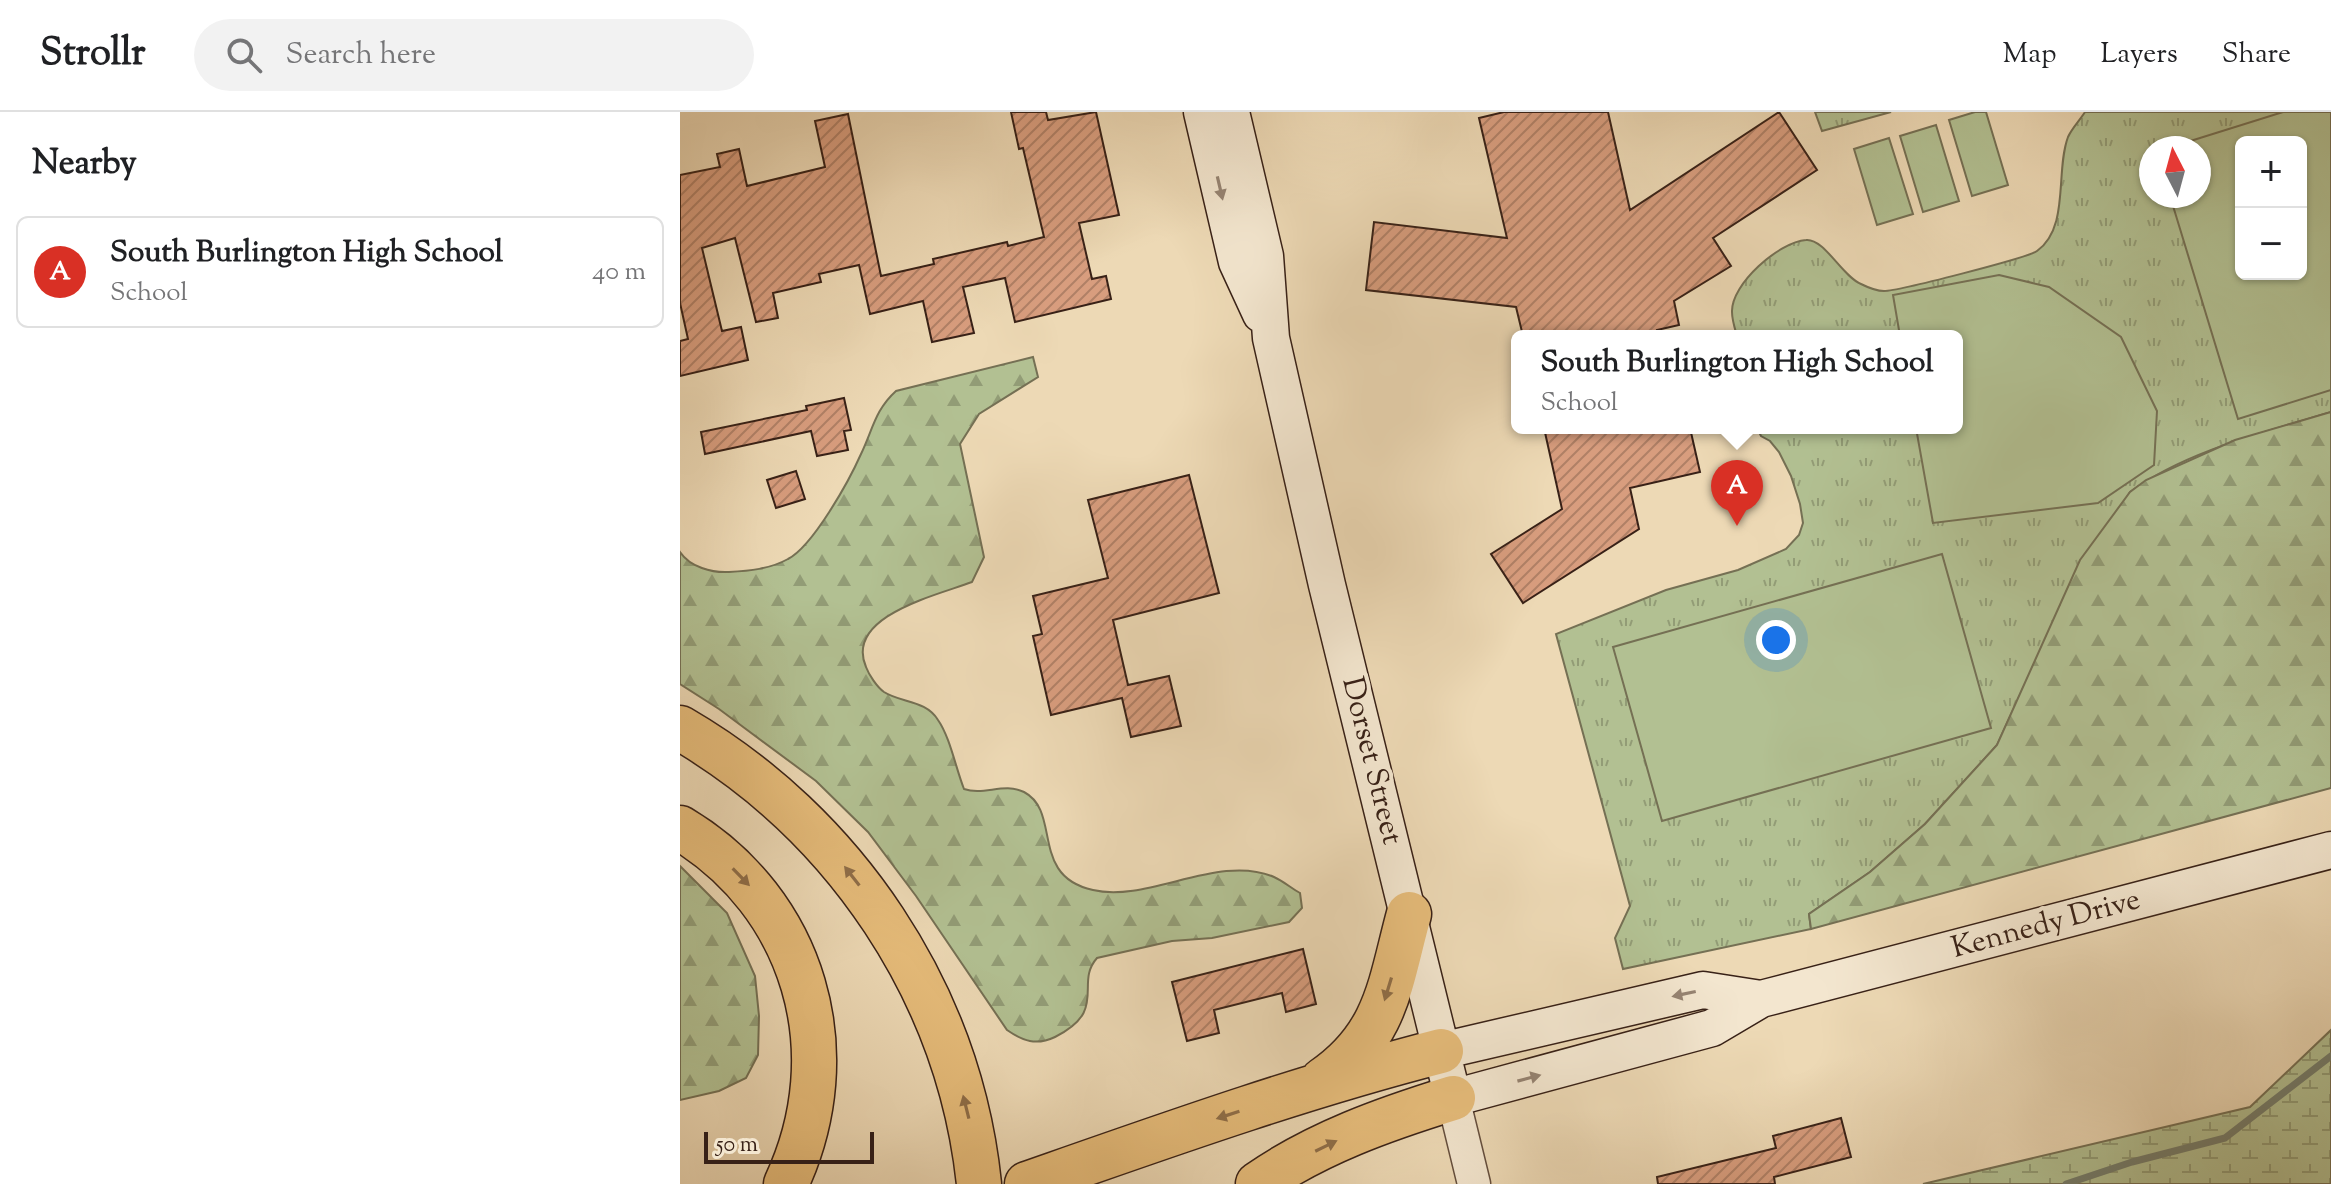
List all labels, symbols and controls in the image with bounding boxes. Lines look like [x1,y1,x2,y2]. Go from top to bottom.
search box [194,19,754,91]
text: Strollr [40,28,146,82]
icon: search [222,33,266,77]
text: Search here [286,34,436,77]
text: Map [2003,35,2056,75]
text: Layers [2100,35,2178,75]
text: Share [2222,35,2291,75]
north arrow [2139,136,2211,208]
map controls [2235,136,2307,280]
button: + [2235,136,2307,208]
text: Nearby [32,140,137,189]
one-way arrow [1214,176,1226,201]
button: − [2235,208,2307,280]
text: South Burlington High School [110,232,503,275]
text: A [49,254,71,291]
text: 40 m [592,254,646,291]
text: School [110,275,188,312]
popup [1511,330,1963,434]
text: South Burlington High School [1540,342,1934,385]
text: School [1540,385,1618,422]
pin: A [1711,460,1763,526]
your location [1756,620,1796,660]
street label: Dorset Street [1329,673,1413,849]
one-way arrow [844,866,861,886]
one-way arrow [731,867,749,886]
street label: Kennedy Drive [1947,879,2145,971]
one-way arrow [1381,978,1394,1002]
one-way arrow [1671,988,1696,1001]
one-way arrow [1516,1071,1541,1083]
one-way arrow [959,1095,971,1120]
one-way arrow [1215,1109,1239,1122]
scale bar [704,1128,874,1164]
text: 50 m [716,1130,758,1162]
one-way arrow [1314,1139,1337,1153]

